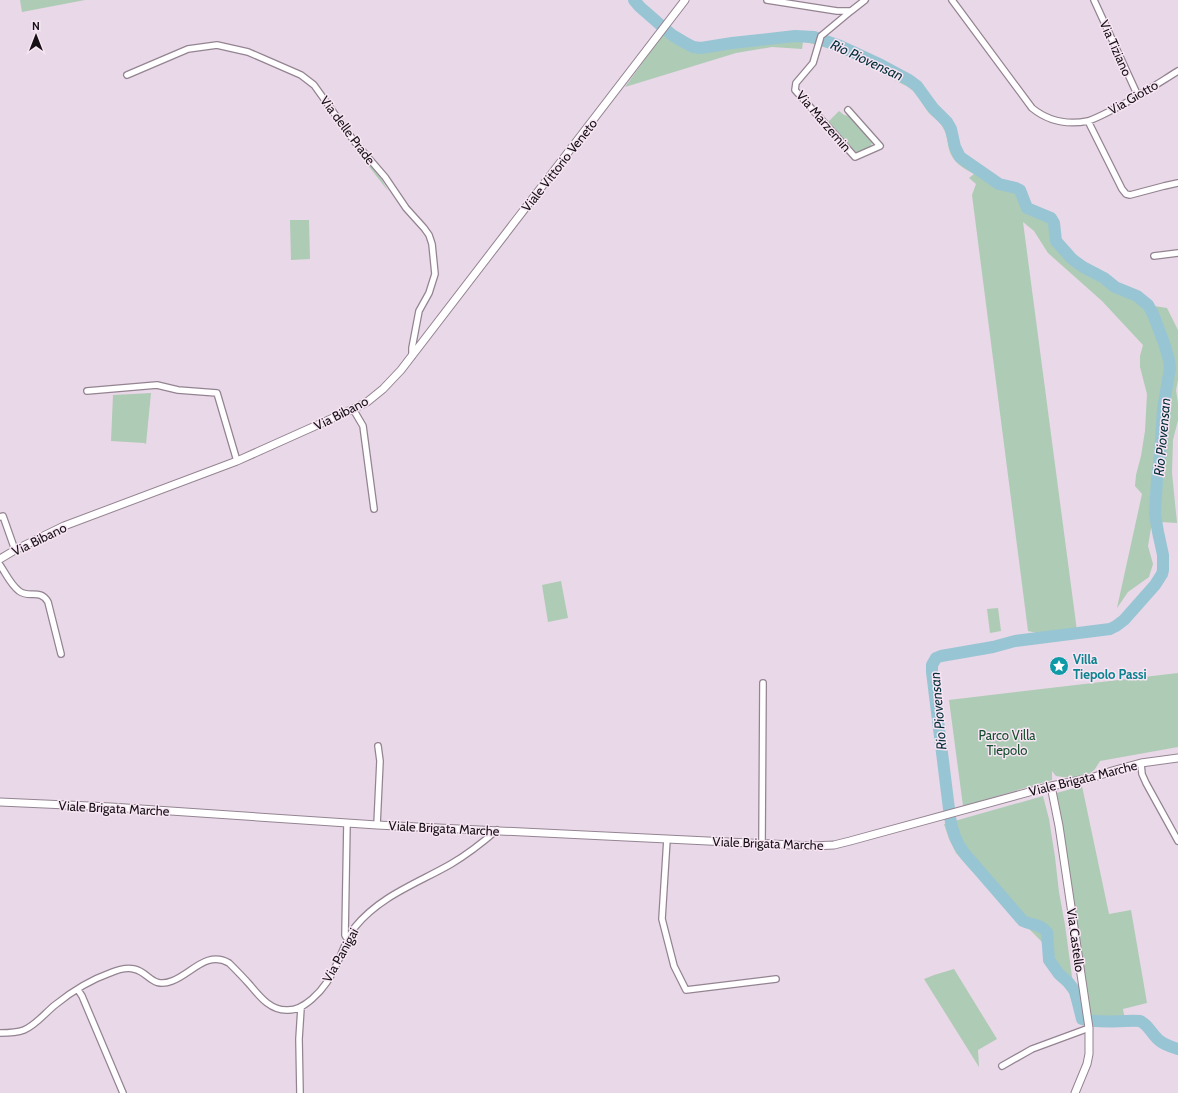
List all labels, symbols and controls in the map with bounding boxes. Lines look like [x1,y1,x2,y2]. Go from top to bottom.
north arrow [16,16,56,56]
street label: Via Tiziano [1097,18,1135,78]
text: N [32,19,40,33]
water label: Rio Piovensan [828,35,906,85]
street label: Via Giotto [1105,76,1161,118]
street label: Via Marzemin [793,87,855,155]
street label: Via delle Prade [317,93,379,168]
street label: Viale Vittorio Veneto [518,115,600,215]
street label: Via Bibano [311,393,371,433]
water label: Rio Piovensan [1150,397,1174,477]
street label: Via Bibano [9,519,69,559]
place label: Villa Tiepolo Passi [1073,651,1147,682]
place icon: Villa Tiepolo Passi [1048,655,1070,677]
water label: Rio Piovensan [926,671,950,751]
park label: Parco Villa Tiepolo [979,727,1036,758]
street label: Viale Brigata Marche [1027,757,1139,799]
street label: Viale Brigata Marche [58,797,170,819]
street label: Viale Brigata Marche [388,817,500,839]
street label: Viale Brigata Marche [712,833,824,853]
street label: Via Castello [1064,907,1088,973]
street label: Via Panigai [319,925,361,985]

